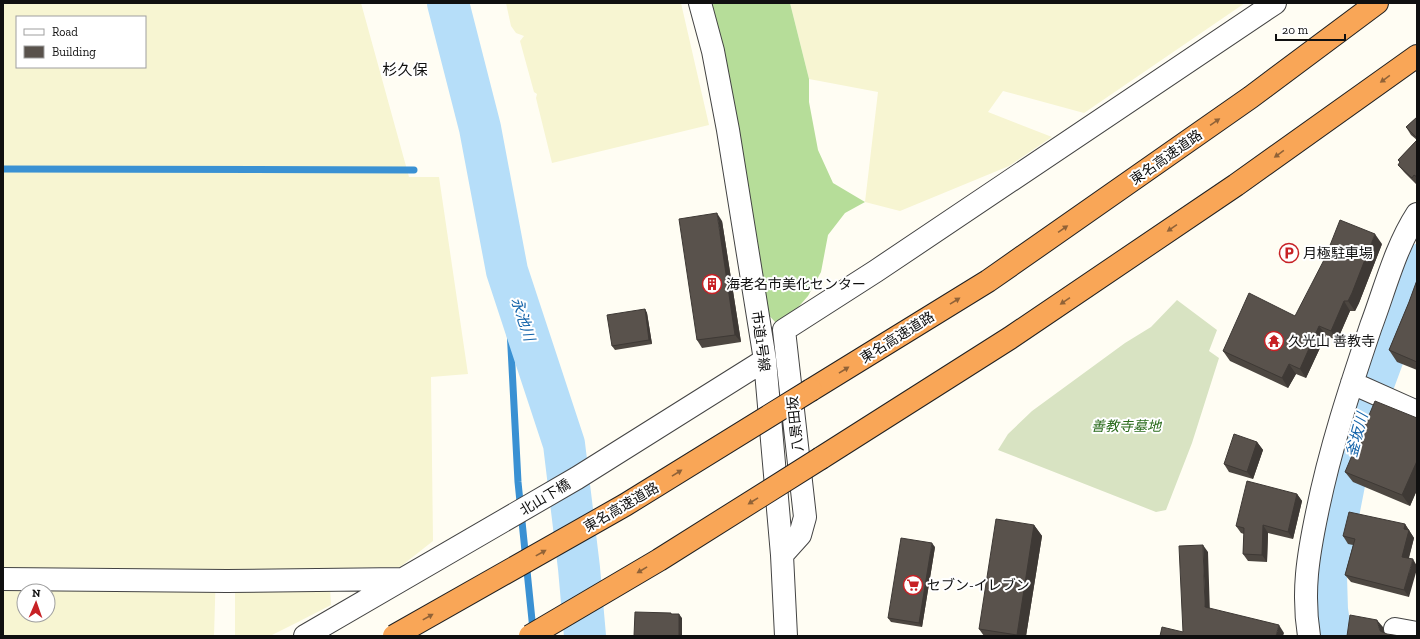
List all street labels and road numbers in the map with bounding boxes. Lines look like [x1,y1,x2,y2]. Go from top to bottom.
street label: 東名高速道路 [1127,126,1206,188]
street label: 東名高速道路 [857,308,937,367]
street label: 市道1号線 [748,309,773,373]
street label: 八景田坂 [784,395,807,453]
street label: 北山下橋 [517,476,574,519]
street label: 東名高速道路 [581,479,662,536]

